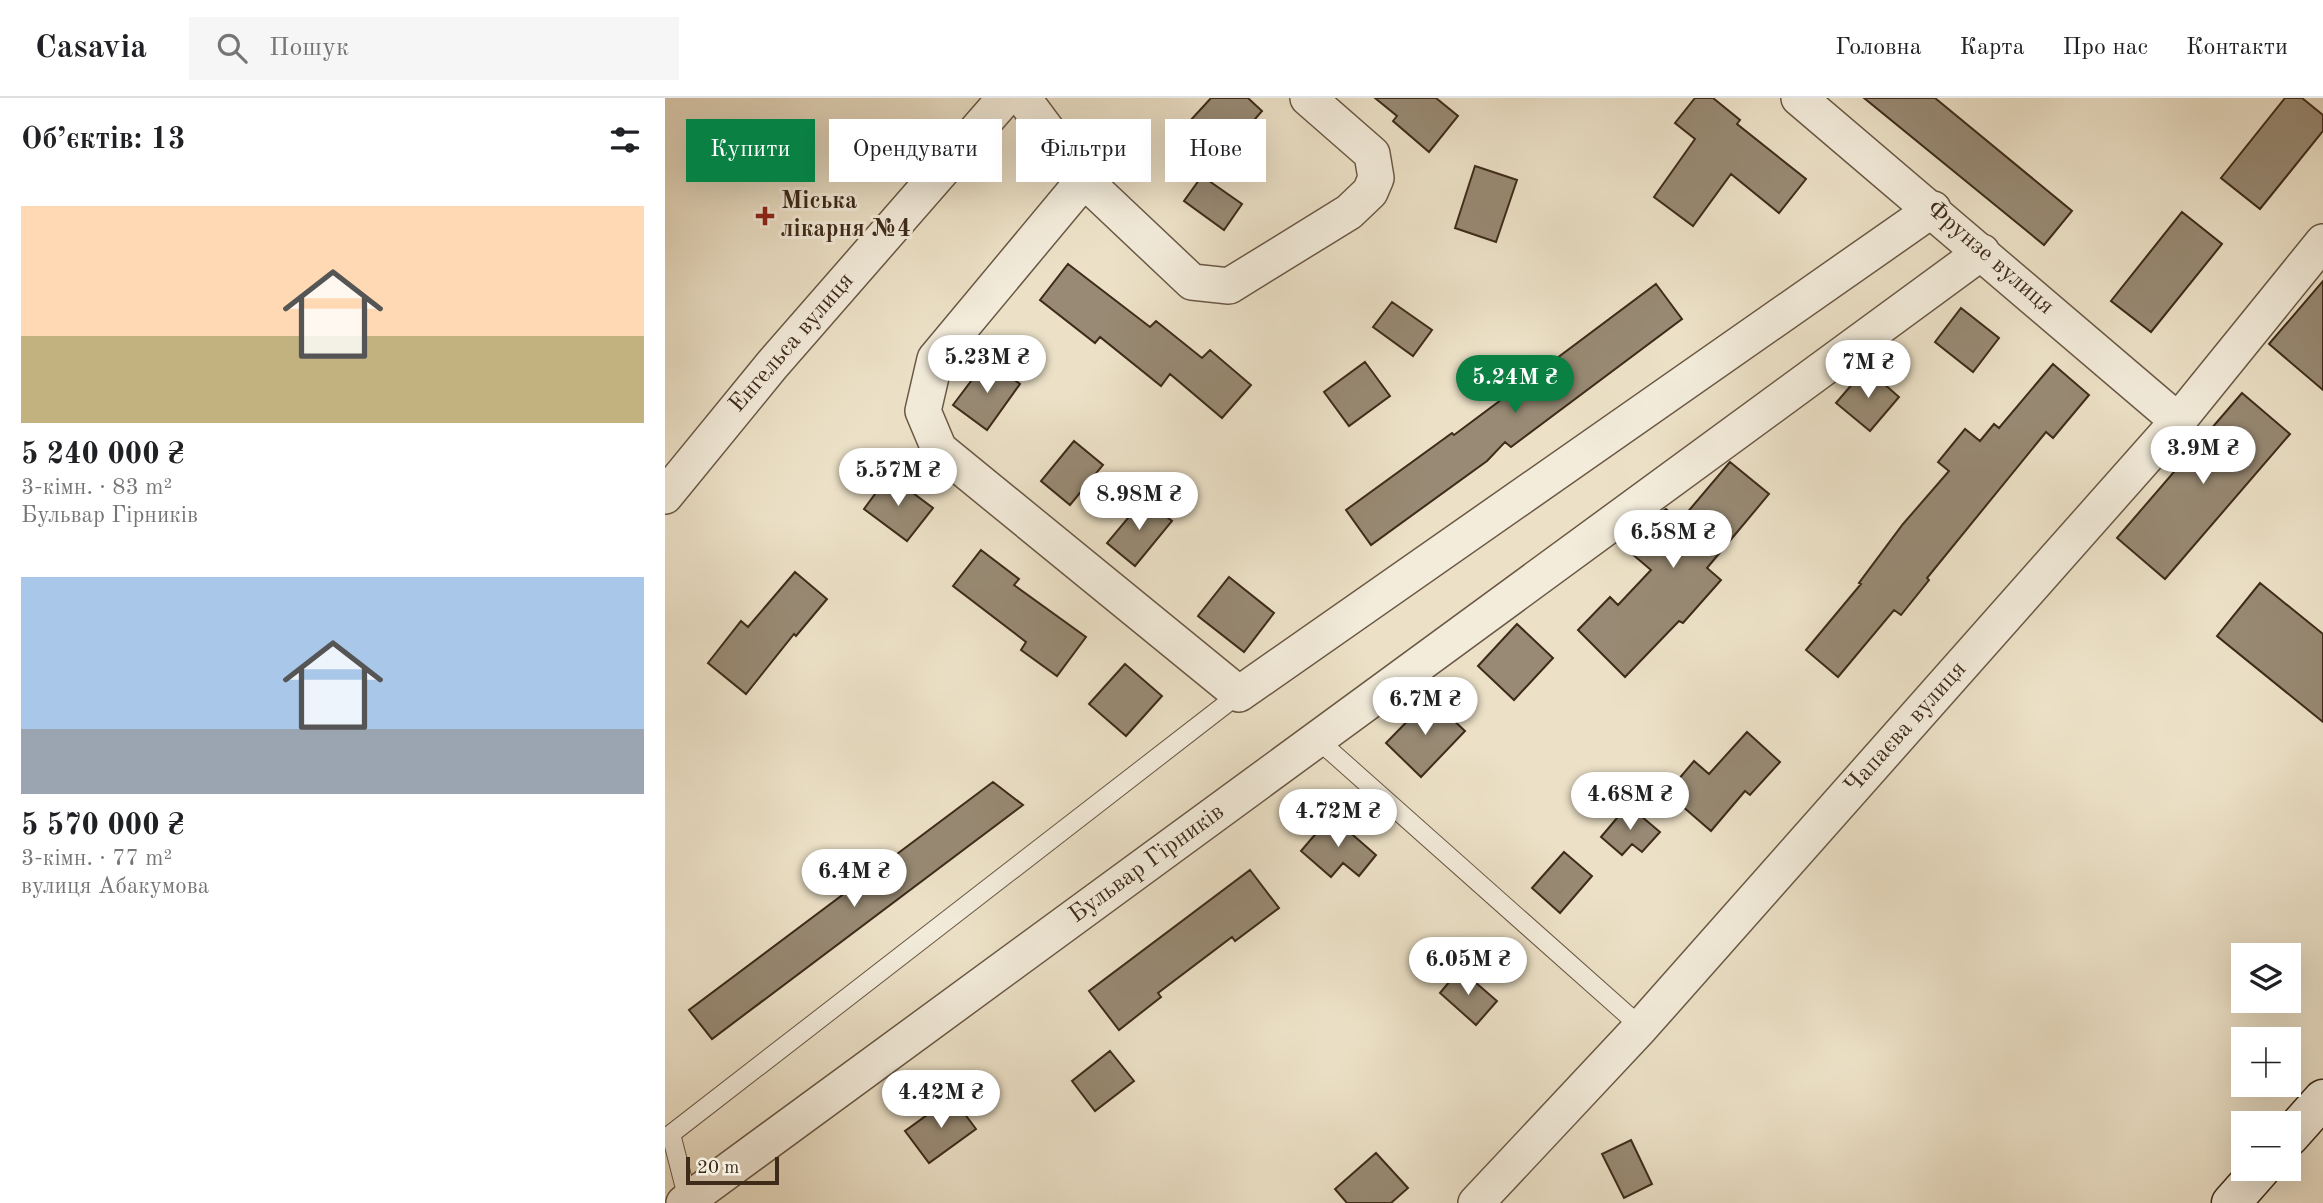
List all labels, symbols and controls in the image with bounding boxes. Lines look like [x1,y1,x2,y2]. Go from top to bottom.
search box [189,17,679,80]
icon: search [213,29,251,67]
text: Casavia [35,32,147,65]
text: Пошук [269,35,349,61]
text: Головна [1835,36,1922,60]
text: Карта [1960,36,2025,60]
text: Про нас [2063,36,2148,60]
text: Контакти [2186,36,2288,60]
chip: Купити [686,119,815,182]
chip: Орендувати [829,119,1002,182]
chip: Фільтри [1016,119,1151,182]
chip: Нове [1165,119,1266,182]
icon: filters [606,121,644,159]
text: Об’єктів: 13 [21,125,185,155]
place label: Міська лікарня №4 [781,190,911,242]
street label: Фрунзе вулиця [1922,197,2058,319]
marker: Міська лікарня №4 [755,206,775,226]
icon: home [270,251,396,377]
street label: Енгельса вулиця [725,269,859,417]
pin: 5.23M ₴ [922,336,1052,395]
pin: 7M ₴ [1827,341,1909,400]
text: 5.23M ₴ [944,346,1030,369]
text: 7M ₴ [1842,351,1894,374]
pin: 5.24M ₴ [1450,356,1580,415]
text: 5.24M ₴ [1472,366,1558,389]
pin: 3.9M ₴ [2146,426,2260,486]
text: 3.9M ₴ [2167,437,2239,460]
text: 5 240 000 ₴ [21,440,185,470]
pin: 5.57M ₴ [833,448,963,508]
text: 5.57M ₴ [855,459,941,482]
pin: 8.98M ₴ [1074,472,1204,532]
text: 3-кімн. · 83 m² [21,476,172,499]
text: 8.98M ₴ [1096,483,1182,506]
text: Бульвар Гірників [21,504,198,527]
pin: 6.58M ₴ [1608,510,1738,570]
text: 6.58M ₴ [1630,521,1716,544]
icon: home [270,622,396,748]
street label: Чапаєва вулиця [1841,657,1971,799]
pin: 6.7M ₴ [1368,678,1482,737]
text: 6.7M ₴ [1389,688,1461,711]
pin: 4.68M ₴ [1565,772,1695,832]
text: 4.68M ₴ [1587,783,1673,806]
pin: 4.72M ₴ [1273,790,1403,849]
street label: Бульвар Гірників [1065,800,1229,928]
text: 4.72M ₴ [1295,800,1381,823]
text: 5 570 000 ₴ [21,811,185,841]
text: 3-кімн. · 77 m² [21,847,172,870]
pin: 6.4M ₴ [797,850,911,909]
text: 6.4M ₴ [818,860,890,883]
text: вулиця Абакумова [21,875,209,898]
pin: 6.05M ₴ [1403,937,1533,997]
map controls [2231,943,2301,1181]
button: layers [2231,943,2301,1013]
text: 6.05M ₴ [1425,948,1511,971]
button: + [2231,1027,2301,1097]
pin: 4.42M ₴ [876,1070,1006,1130]
text: 4.42M ₴ [898,1081,984,1104]
button: − [2231,1111,2301,1181]
scale bar [686,1154,779,1186]
text: 20 m [697,1159,739,1178]

